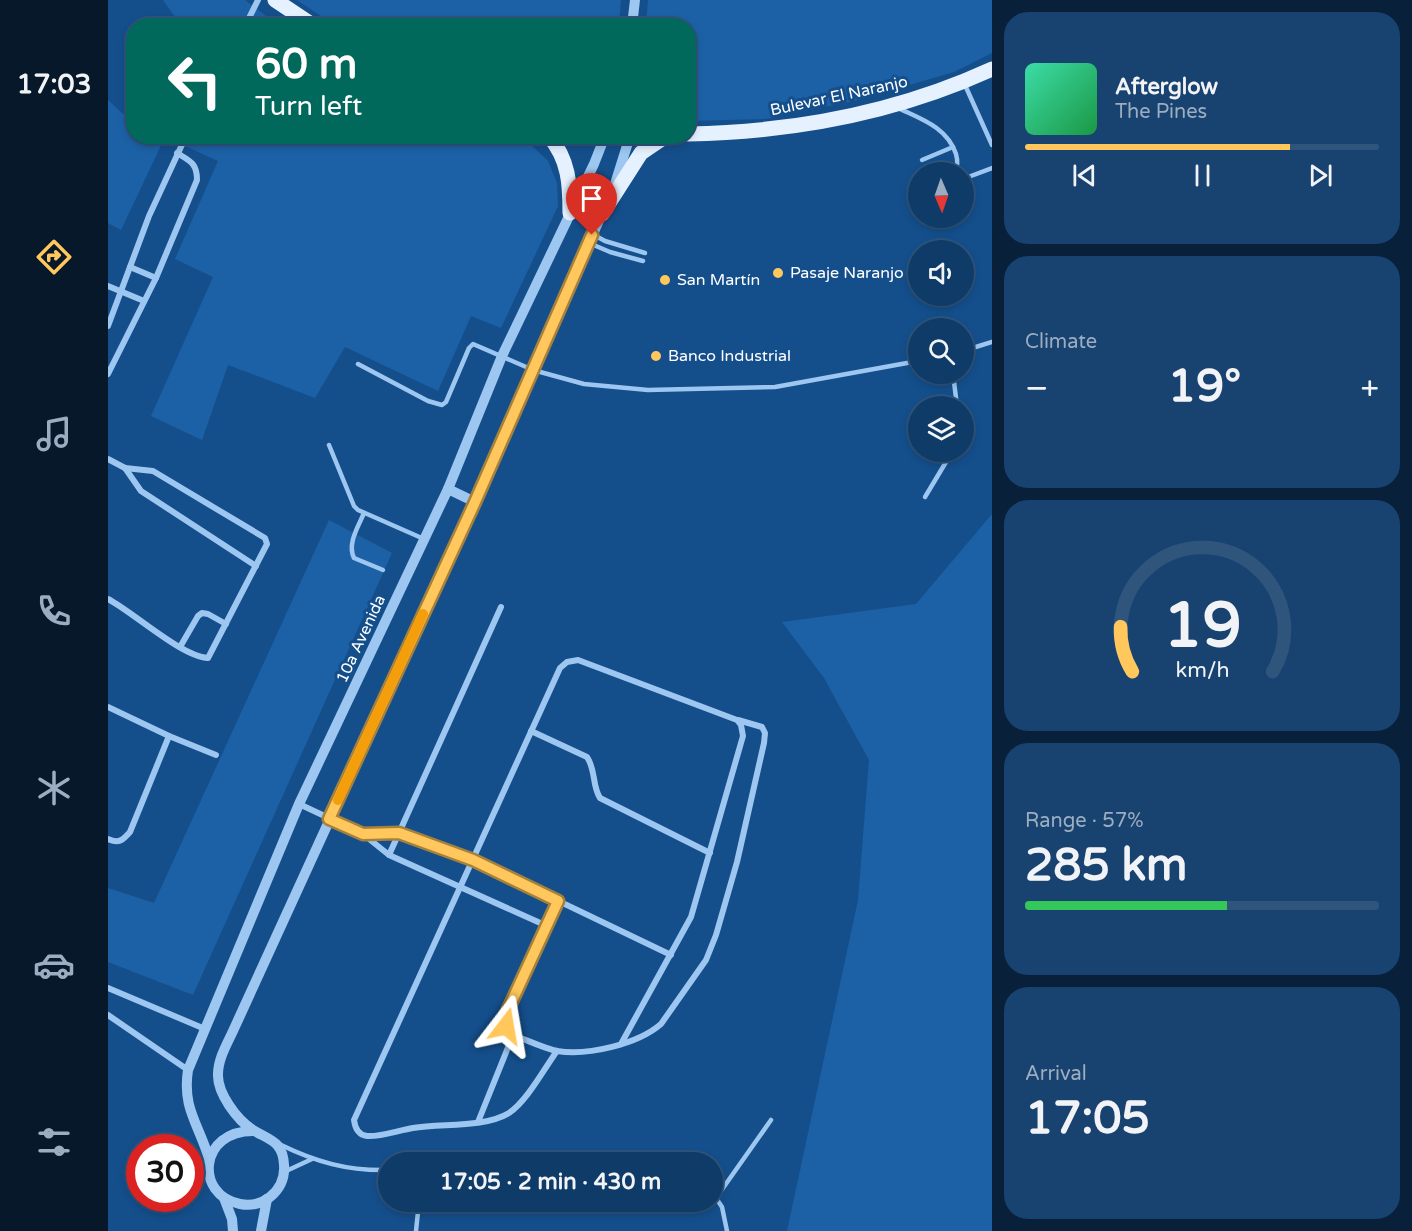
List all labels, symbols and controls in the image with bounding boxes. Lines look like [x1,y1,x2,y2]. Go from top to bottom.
text: 60 m [255,39,357,90]
icon: left [156,42,234,120]
text: 17:03 [17,68,91,101]
street label: Bulevar El Naranjo [768,72,910,120]
text: Afterglow [1115,74,1218,100]
text: Turn left [255,90,362,123]
text: The Pines [1115,100,1207,124]
icon: previous [1068,159,1101,192]
icon: pause [1186,159,1219,192]
icon: next [1304,159,1337,192]
north arrow [908,162,974,228]
map controls [908,162,974,462]
pin [566,173,617,235]
icon: arrive [575,182,608,215]
icon: directions [33,236,75,278]
button: sound [908,240,974,306]
place label: Pasaje Naranjo [790,263,904,283]
marker: Pasaje Naranjo [771,266,785,280]
place label: San Martín [677,270,760,290]
marker: San Martín [658,273,672,287]
button: search [908,318,974,384]
text: Climate [1025,330,1097,354]
place label: Banco Industrial [668,346,791,366]
marker: Banco Industrial [649,349,663,363]
text: 19° [1168,360,1241,414]
text: − [1025,369,1049,408]
text: + [1360,369,1379,408]
button: layers [908,396,974,462]
icon: music [33,413,75,455]
icon: phone [33,590,75,632]
text: 19 [1163,590,1241,665]
street label: 10a Avenida [332,592,390,686]
text: km/h [1175,658,1229,684]
icon: climate [33,767,75,809]
text: Range · 57% [1025,809,1144,833]
text: 285 km [1025,839,1187,893]
icon: car [33,944,75,986]
position arrow [474,994,538,1058]
text: Arrival [1025,1062,1087,1086]
text: 17:05 [1025,1092,1150,1146]
icon: filters [33,1121,75,1163]
speed limit sign: 30 [126,1134,204,1212]
text: 17:05 · 2 min · 430 m [440,1169,661,1195]

